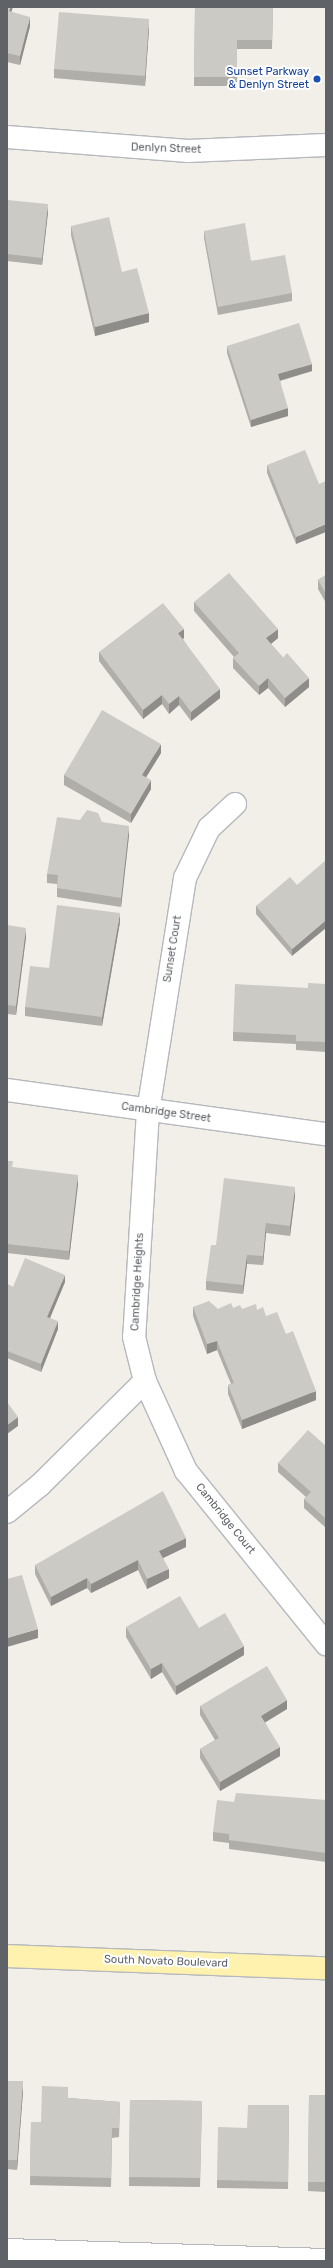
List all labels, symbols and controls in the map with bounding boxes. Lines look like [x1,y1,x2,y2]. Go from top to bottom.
place label: Sunset Parkway & Denlyn Street [227,66,309,92]
marker: Sunset Parkway & Denlyn Street [312,74,322,84]
street label: Denlyn Street [131,141,201,157]
street label: Sunset Court [161,915,185,983]
street label: Cambridge Street [120,1100,212,1126]
street label: Cambridge Heights [129,1233,147,1331]
street label: Cambridge Court [192,1481,258,1557]
street label: South Novato Boulevard [104,1953,228,1971]

